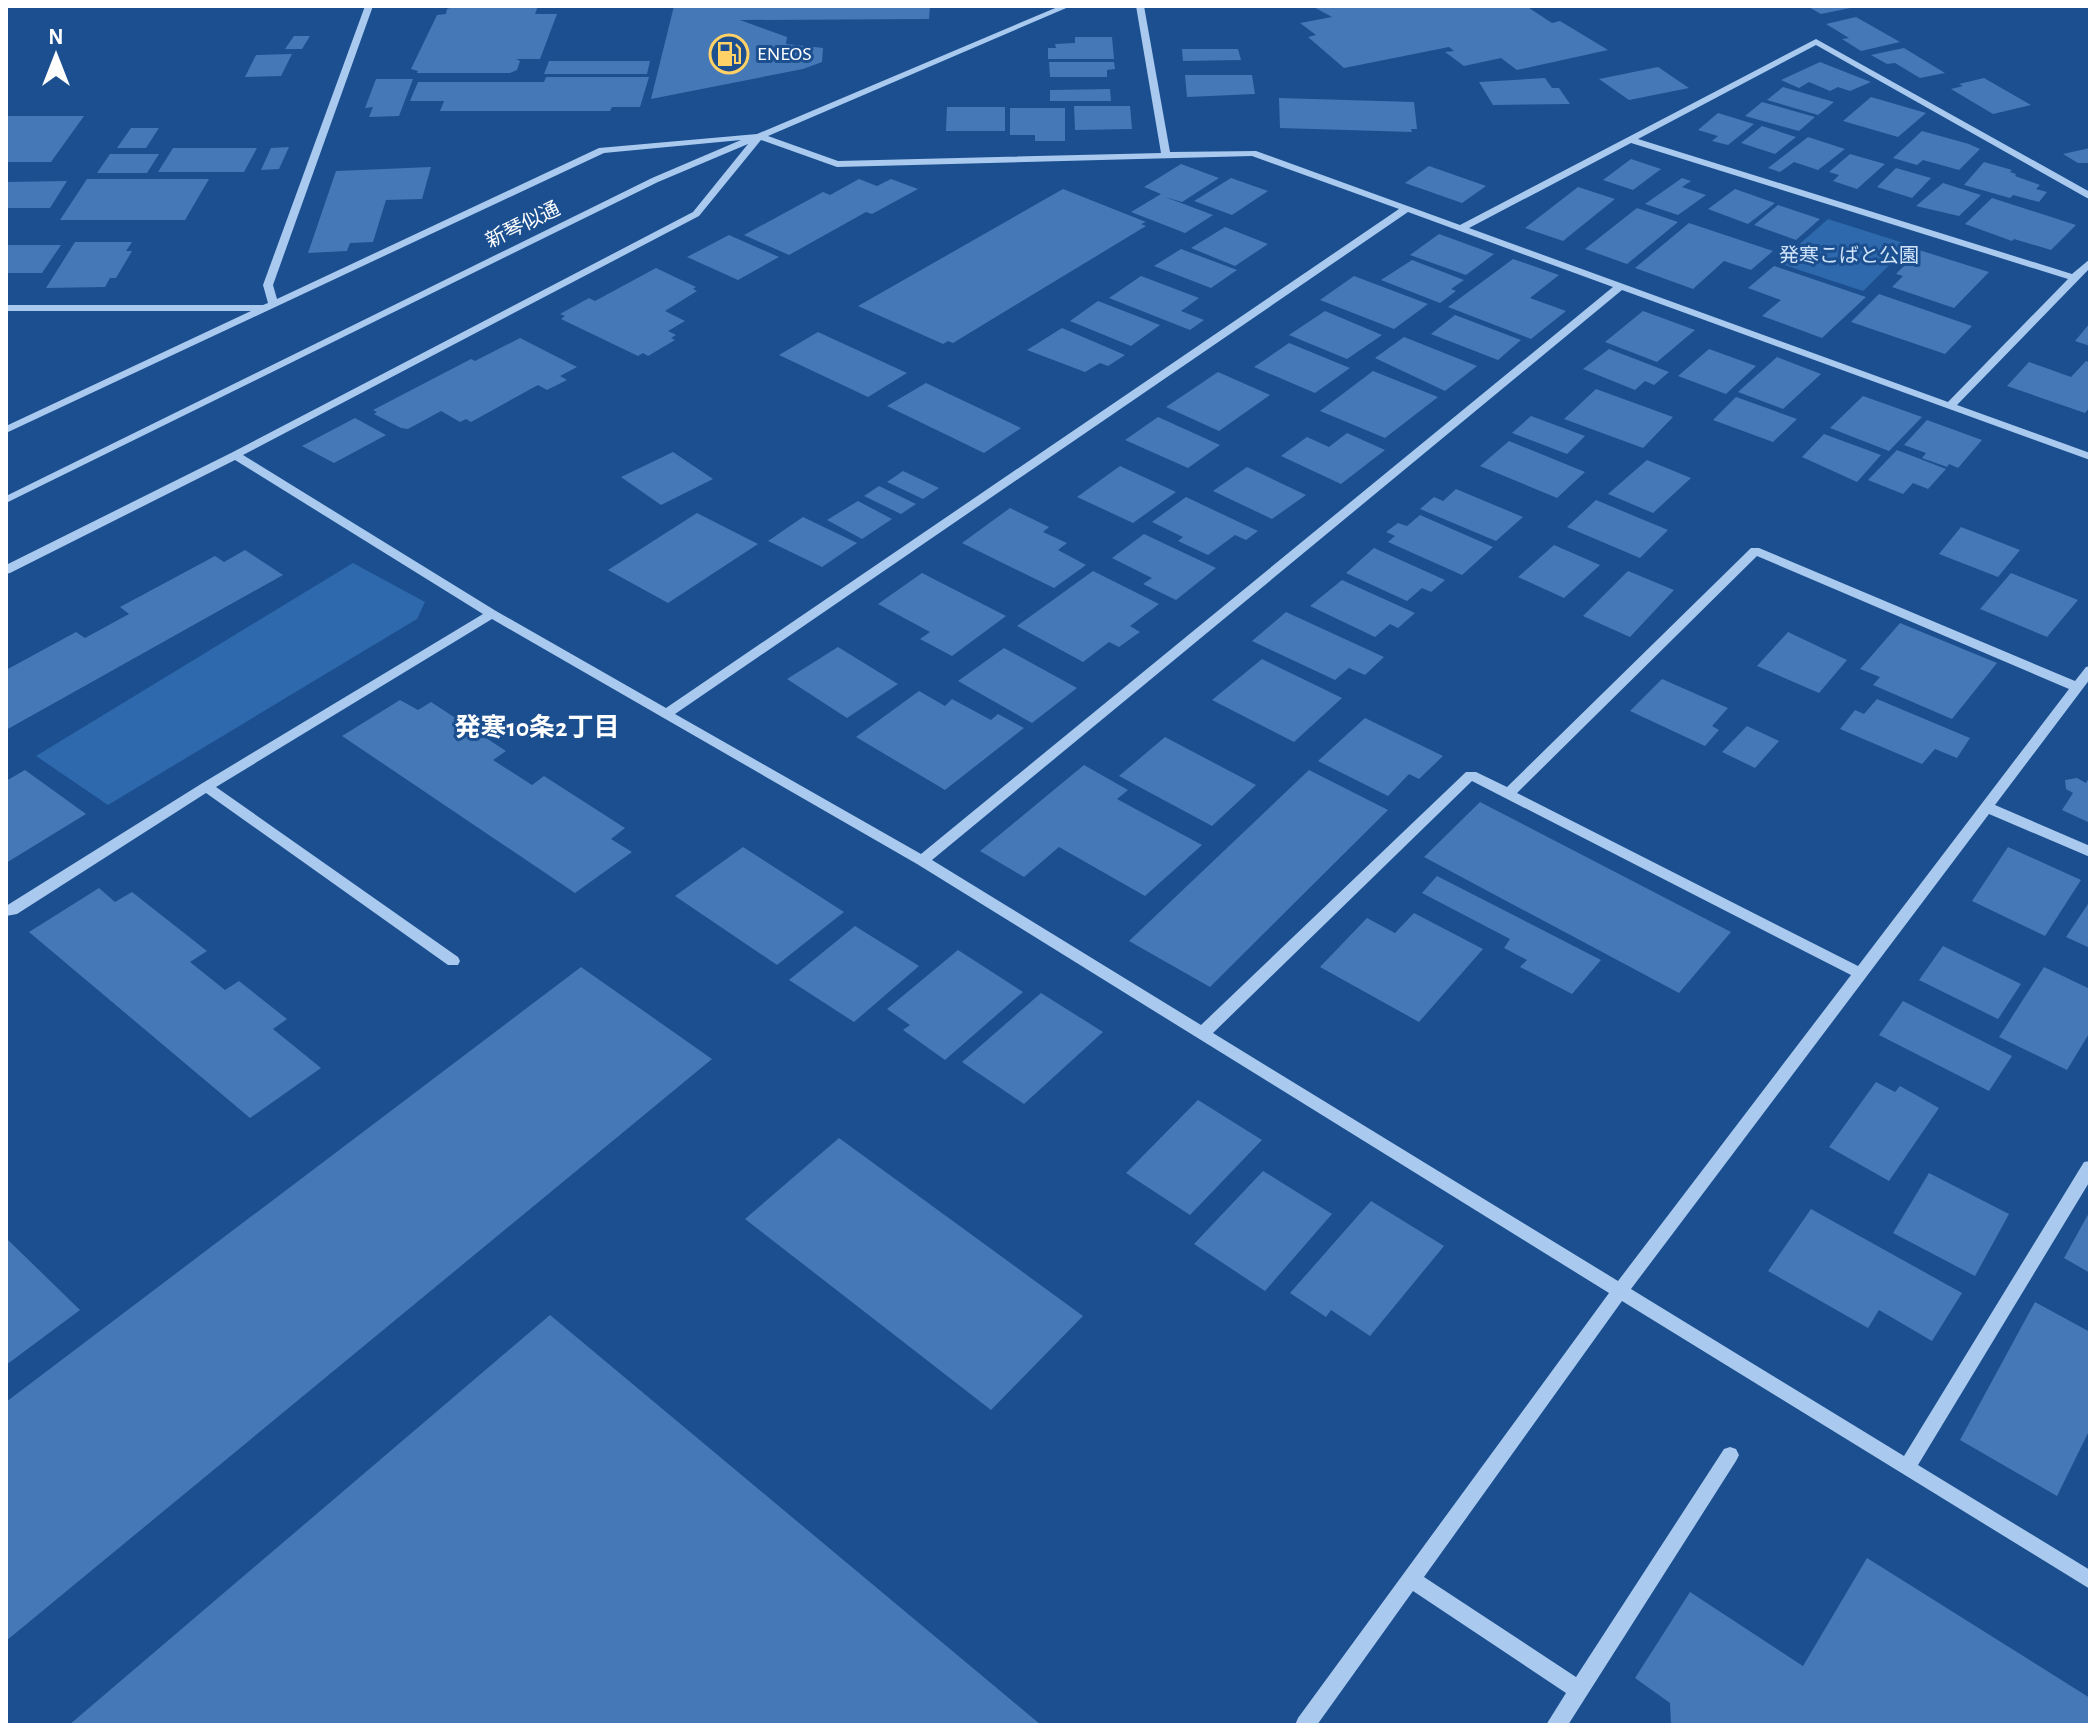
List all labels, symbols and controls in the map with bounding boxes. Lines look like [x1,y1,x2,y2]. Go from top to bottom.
north arrow [16,16,96,96]
text: N [48,26,64,48]
fuel station icon: ENEOS [708,33,750,75]
place label: ENEOS [757,44,812,64]
street label: 新琴似通 [482,198,563,252]
park label: 発寒こばと公園 [1779,245,1919,266]
district label: 発寒10条2丁目 [454,713,620,741]

